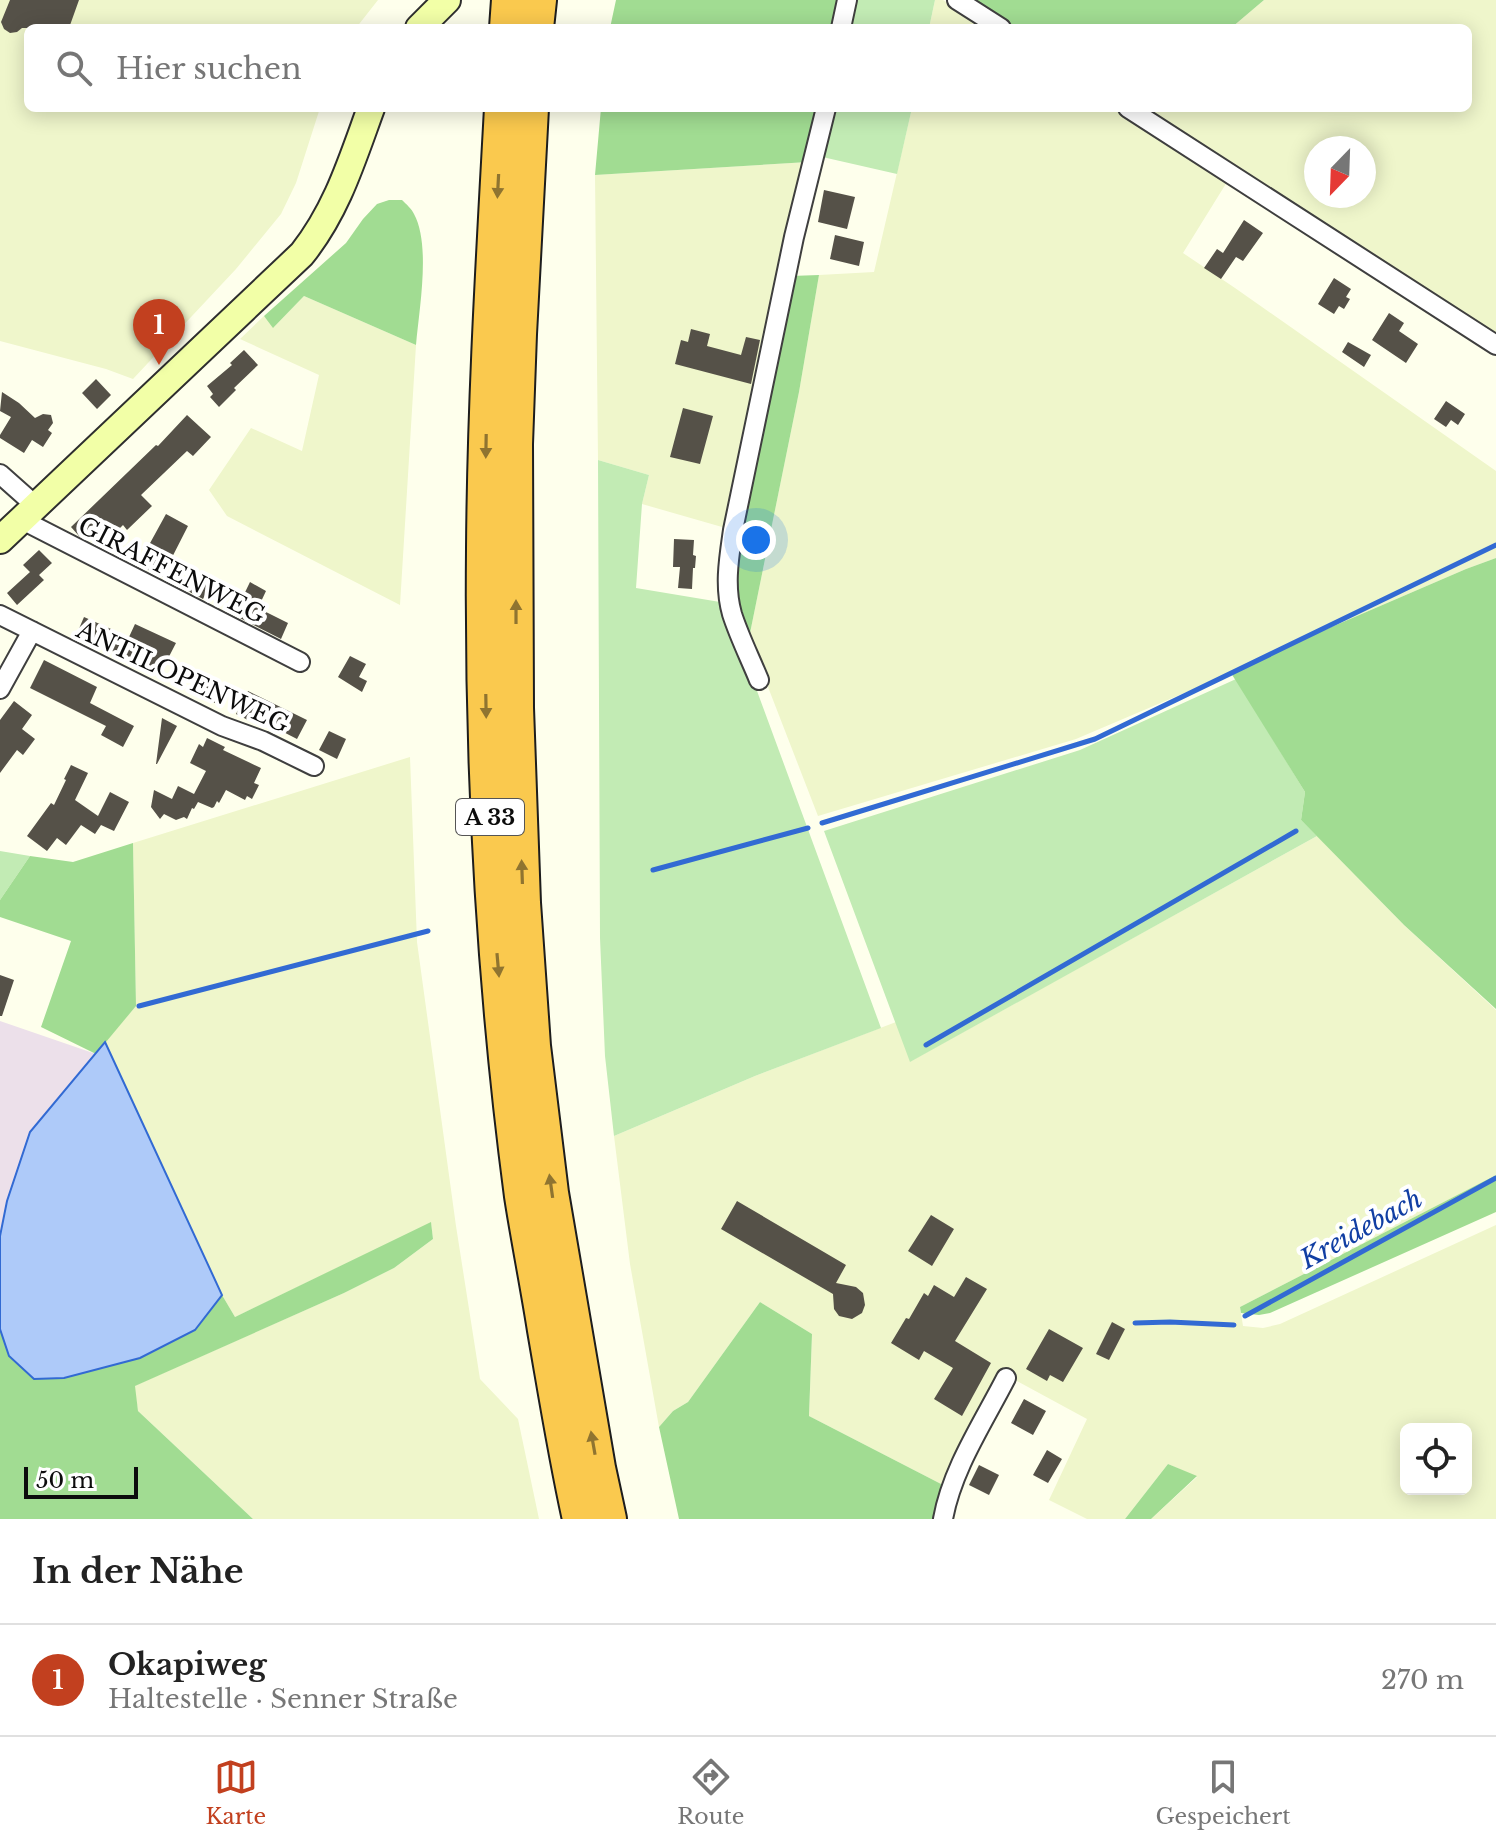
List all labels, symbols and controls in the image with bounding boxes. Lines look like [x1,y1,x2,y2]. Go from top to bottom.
search box [24,24,1472,112]
icon: search [52,46,96,90]
text: Hier suchen [116,50,302,87]
north arrow [1304,136,1376,208]
one-way arrow [491,174,504,199]
pin: 1 [133,299,185,365]
one-way arrow [480,434,492,459]
street label: GIRAFFENWEG [74,510,270,630]
your location [736,520,776,560]
one-way arrow [510,599,522,624]
street label: ANTILOPENWEG [71,615,294,739]
one-way arrow [479,694,492,719]
road number: A 33 [456,799,524,835]
one-way arrow [515,859,528,884]
one-way arrow [492,953,505,978]
one-way arrow [544,1173,557,1198]
water label: Kreidebach [1294,1182,1428,1276]
map controls [1400,1423,1472,1495]
button: locate [1400,1423,1472,1495]
one-way arrow [587,1430,599,1455]
scale bar [24,1463,138,1499]
text: 50 m [36,1467,94,1494]
text: In der Nähe [32,1550,244,1592]
text: Okapiweg [108,1646,267,1683]
text: 1 [52,1664,64,1696]
text: 270 m [1381,1664,1464,1696]
text: Haltestelle · Senner Straße [108,1683,458,1715]
tab: Karte [205,1755,266,1830]
tab: Route [677,1755,744,1830]
tab: Gespeichert [1155,1755,1291,1830]

